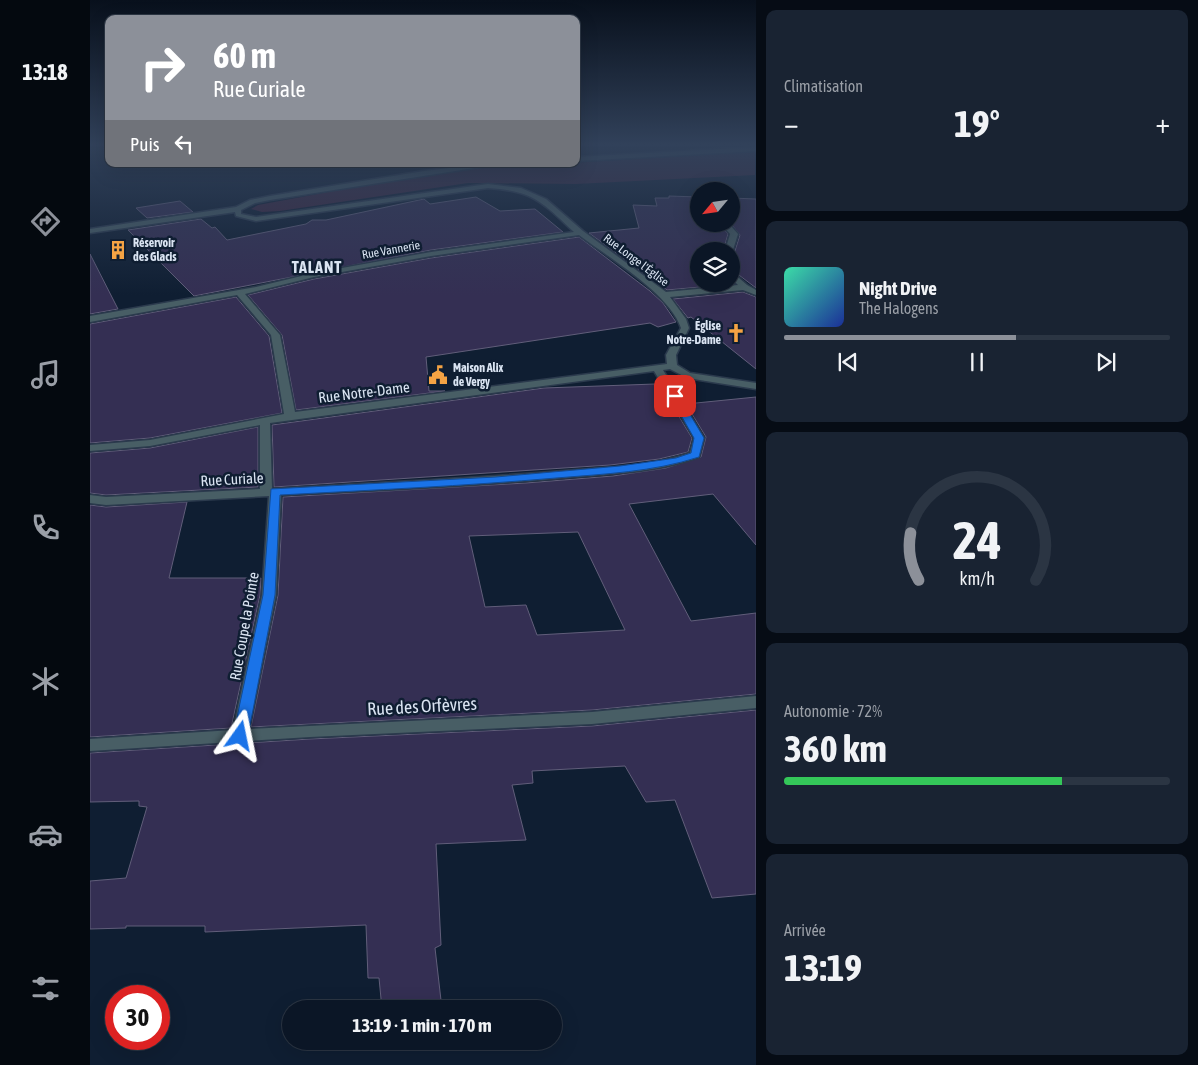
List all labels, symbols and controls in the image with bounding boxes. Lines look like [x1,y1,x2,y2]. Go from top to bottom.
icon: right [130,35,195,100]
text: 60 m [213,35,276,75]
text: 13:18 [22,59,68,85]
text: Rue Curiale [213,76,306,102]
text: Climatisation [784,77,863,95]
text: 19° [954,102,1000,145]
text: − [784,107,799,139]
text: + [1155,107,1170,139]
icon: left [170,130,198,158]
text: Puis [130,133,160,155]
north arrow [690,182,740,232]
map controls [690,182,740,292]
icon: directions [28,204,63,239]
street label: Rue Longe l'Église [601,231,671,289]
place label: Réservoir des Glacis [133,236,177,264]
street label: Rue Vannerie [361,238,421,262]
building icon: Réservoir des Glacis [107,239,129,261]
button: layers [690,242,740,292]
district label: TALANT [292,258,342,276]
text: Night Drive [859,277,937,299]
text: The Halogens [859,299,939,317]
place label: Église Notre-Dame [666,318,722,347]
church icon: Église Notre-Dame [725,322,747,344]
icon: previous [834,348,862,376]
icon: pause [963,348,991,376]
icon: next [1092,348,1120,376]
icon: music [28,357,63,392]
place label: Maison Alix de Vergy [453,361,504,389]
public building icon: Maison Alix de Vergy [427,364,449,386]
pin [654,375,696,417]
street label: Rue Notre-Dame [317,378,411,406]
icon: arrive [661,382,689,410]
street label: Rue Curiale [200,469,264,489]
icon: phone [28,510,63,545]
text: 24 [953,510,1001,570]
text: km/h [959,568,995,589]
street label: Rue Coupe la Pointe [226,570,262,681]
icon: climate [28,664,63,699]
street label: Rue des Orfèvres [367,693,477,719]
text: Autonomie · 72% [784,702,882,720]
position arrow [213,709,265,761]
text: 360 km [784,727,887,770]
icon: car [28,817,63,852]
text: Arrivée [784,921,826,939]
text: 13:19 [784,946,862,989]
icon: filters [28,971,63,1006]
speed limit sign: 30 [105,985,170,1050]
text: 13:19 · 1 min · 170 m [352,1014,492,1036]

